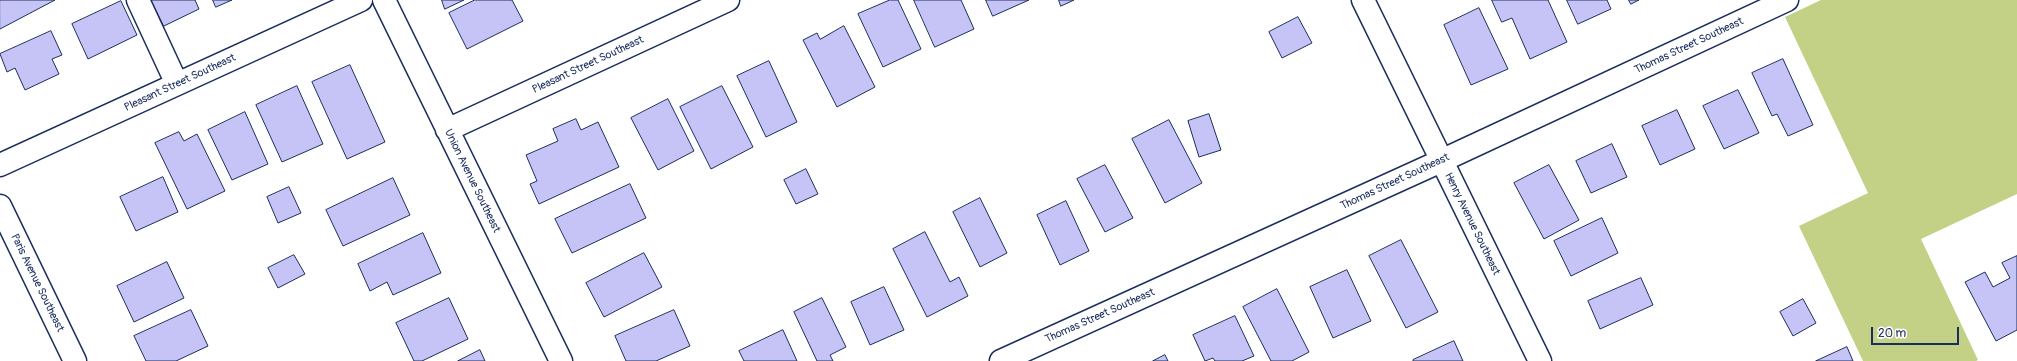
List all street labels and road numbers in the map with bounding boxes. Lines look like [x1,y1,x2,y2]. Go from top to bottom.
street label: Thomas Street Southeast [1632,15,1746,77]
street label: Pleasant Street Southeast [530,33,646,97]
street label: Pleasant Street Southeast [122,51,238,115]
street label: Union Avenue Southeast [441,127,503,235]
street label: Thomas Street Southeast [1338,151,1452,213]
street label: Henry Avenue Southeast [1441,171,1503,277]
street label: Paris Avenue Southeast [8,232,66,334]
street label: Thomas Street Southeast [1043,286,1157,346]

